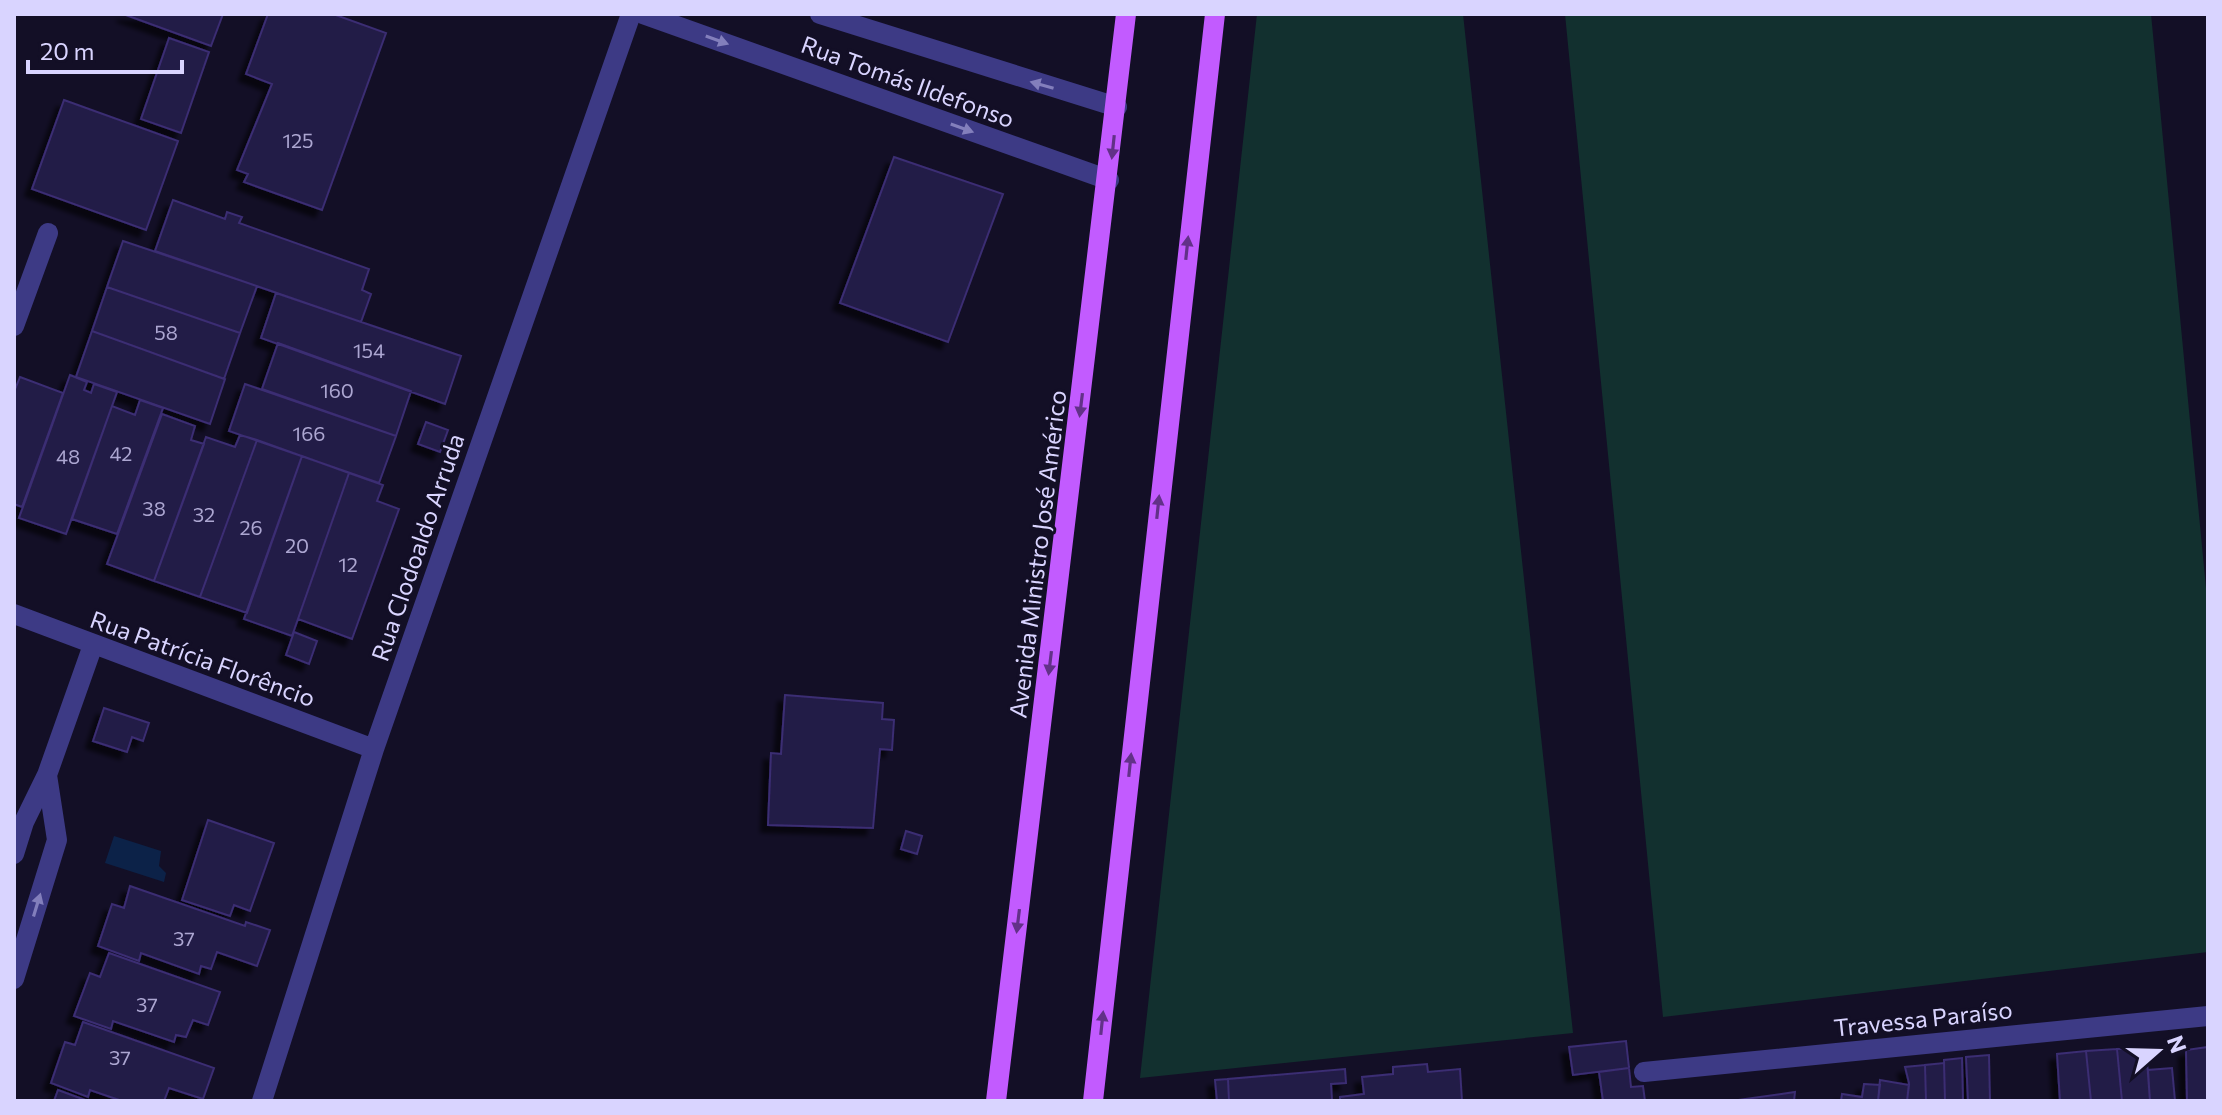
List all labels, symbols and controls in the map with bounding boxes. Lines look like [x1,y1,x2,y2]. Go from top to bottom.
scale bar [28,24,182,74]
street label: Rua Tomás Ildefonso [797,29,1019,133]
one-way arrow [705,35,729,47]
text: 20 m [40,36,94,65]
one-way arrow [1029,79,1054,91]
one-way arrow [950,122,974,134]
house number: 125 [282,128,314,152]
one-way arrow [1106,135,1119,160]
one-way arrow [1180,235,1193,260]
house number: 58 [154,320,178,344]
house number: 154 [353,338,385,362]
house number: 160 [320,378,354,402]
street label: Avenida Ministro José Américo [1002,388,1072,720]
one-way arrow [1075,393,1088,418]
house number: 166 [293,421,325,445]
street label: Rua Clodoaldo Arruda [364,429,470,665]
house number: 42 [110,441,132,465]
house number: 48 [56,444,80,468]
one-way arrow [1152,494,1165,519]
house number: 38 [142,496,166,520]
house number: 32 [193,502,215,526]
house number: 26 [239,515,263,539]
house number: 20 [285,533,309,557]
house number: 12 [338,552,358,576]
street label: Rua Patrícia Florêncio [87,604,319,712]
one-way arrow [1043,651,1056,676]
one-way arrow [1124,752,1137,777]
one-way arrow [31,892,44,916]
one-way arrow [1011,909,1024,934]
house number: 37 [173,926,195,950]
house number: 37 [136,992,158,1016]
street label: Travessa Paraíso [1832,994,2014,1042]
one-way arrow [1095,1011,1108,1036]
north arrow [2118,1011,2198,1091]
text: N [2162,1032,2193,1056]
house number: 37 [109,1045,131,1069]

